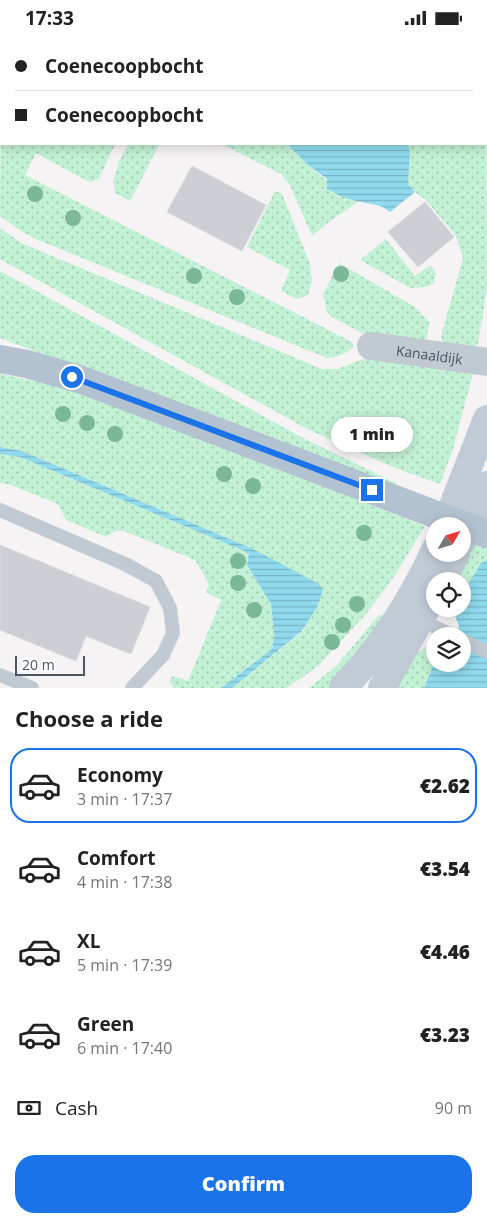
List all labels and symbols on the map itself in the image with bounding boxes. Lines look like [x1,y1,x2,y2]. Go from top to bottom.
street label: Kanaaldijk [395,340,465,368]
route start [61,366,83,388]
callout: 1 min [331,417,413,453]
route end [361,479,383,501]
north arrow [426,517,471,563]
scale bar [15,653,85,676]

